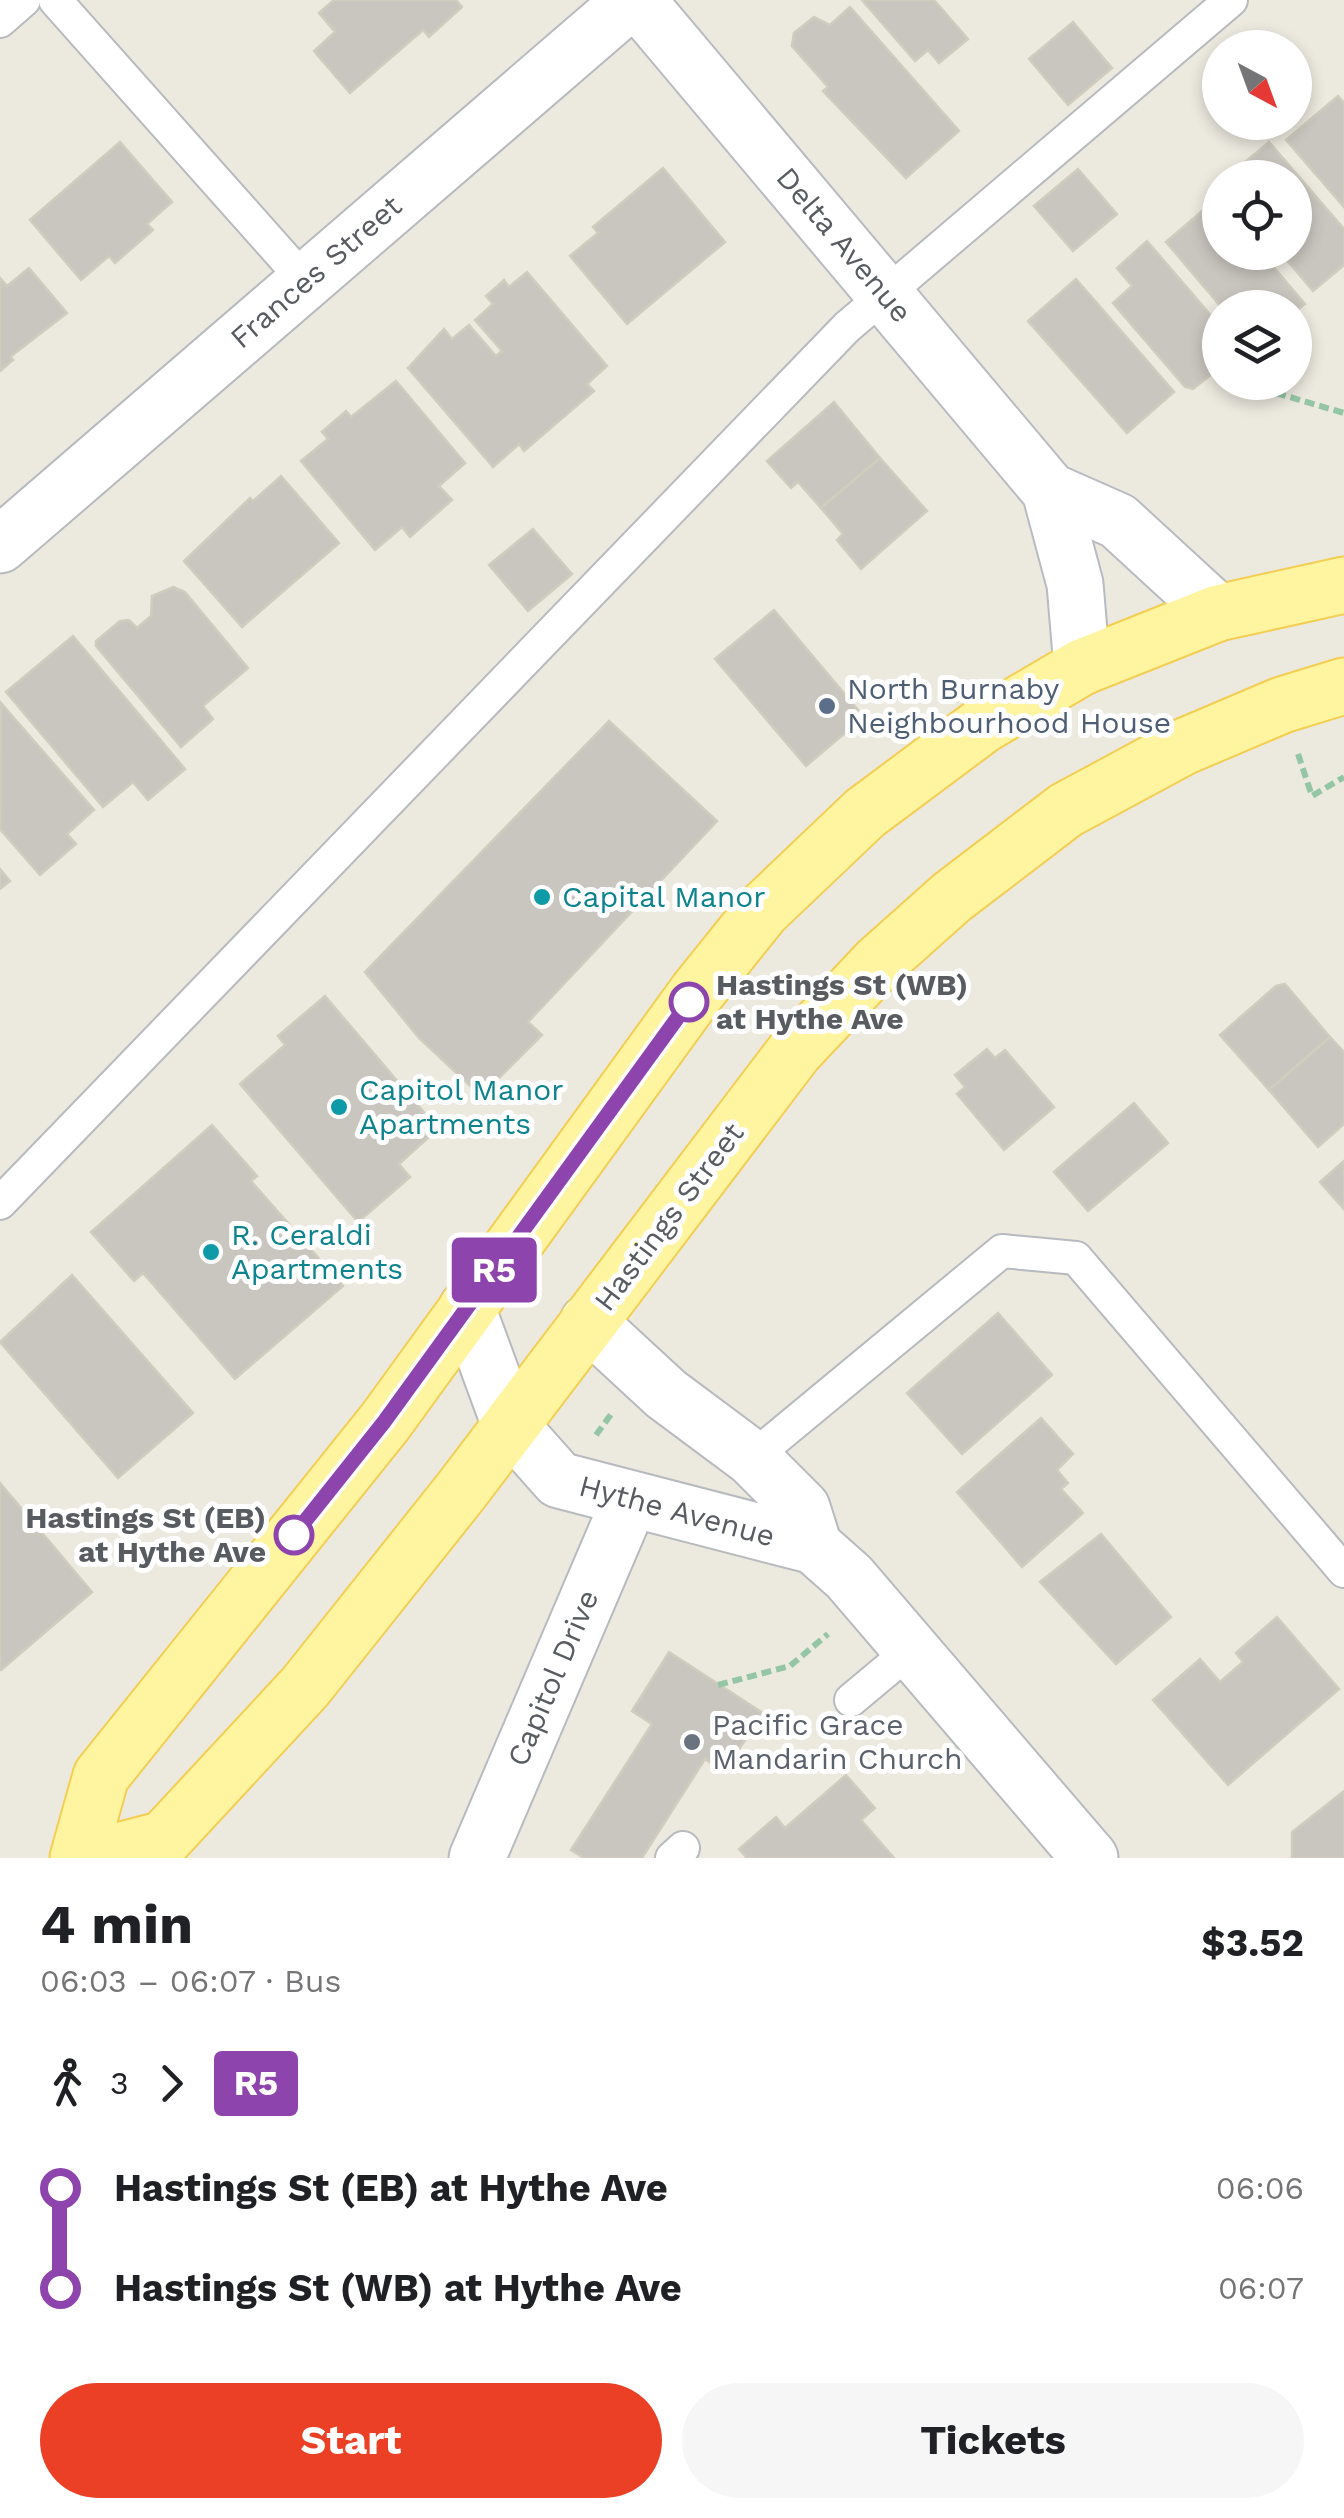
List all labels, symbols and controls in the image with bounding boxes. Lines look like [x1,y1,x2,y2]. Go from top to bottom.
north arrow [1202,30,1312,140]
map controls [1202,30,1312,400]
street label: Delta Avenue [769,160,919,329]
button: locate [1202,160,1312,270]
street label: Frances Street [223,188,409,355]
button: layers [1202,290,1312,400]
place label: North Burnaby Neighbourhood House [847,671,1171,740]
marker: North Burnaby Neighbourhood House [816,695,838,717]
place label: Capital Manor [562,879,766,914]
marker: Capital Manor [531,886,553,908]
place label: Hastings St (WB) at Hythe Ave [716,967,968,1036]
marker: Hastings St (WB) at Hythe Ave [670,983,708,1021]
place label: Capitol Manor Apartments [359,1072,564,1141]
marker: Capitol Manor Apartments [328,1096,350,1118]
street label: Hastings Street [587,1116,751,1318]
place label: R. Ceraldi Apartments [231,1217,403,1286]
line badge: R5 [449,1238,539,1302]
marker: R. Ceraldi Apartments [200,1241,222,1263]
text: R5 [472,1249,516,1291]
street label: Hythe Avenue [575,1468,779,1553]
place label: Hastings St (EB) at Hythe Ave [25,1500,266,1569]
marker: Hastings St (EB) at Hythe Ave [275,1516,313,1554]
street label: Capitol Drive [500,1584,605,1771]
place label: Pacific Grace Mandarin Church [712,1707,963,1776]
marker: Pacific Grace Mandarin Church [681,1731,703,1753]
text: 4 min [40,1892,193,1956]
text: $3.52 [1201,1921,1304,1965]
text: 06:03 – 06:07 · Bus [40,1962,341,2000]
icon: walk [40,2056,95,2111]
icon: forward [144,2056,199,2111]
text: R5 [234,2062,278,2104]
text: 3 [110,2064,129,2102]
text: Hastings St (EB) at Hythe Ave [114,2166,668,2210]
text: 06:06 [1216,2169,1304,2207]
text: Hastings St (WB) at Hythe Ave [114,2266,682,2310]
text: 06:07 [1218,2269,1304,2307]
button: Start [40,2383,662,2498]
button: Tickets [682,2383,1304,2498]

